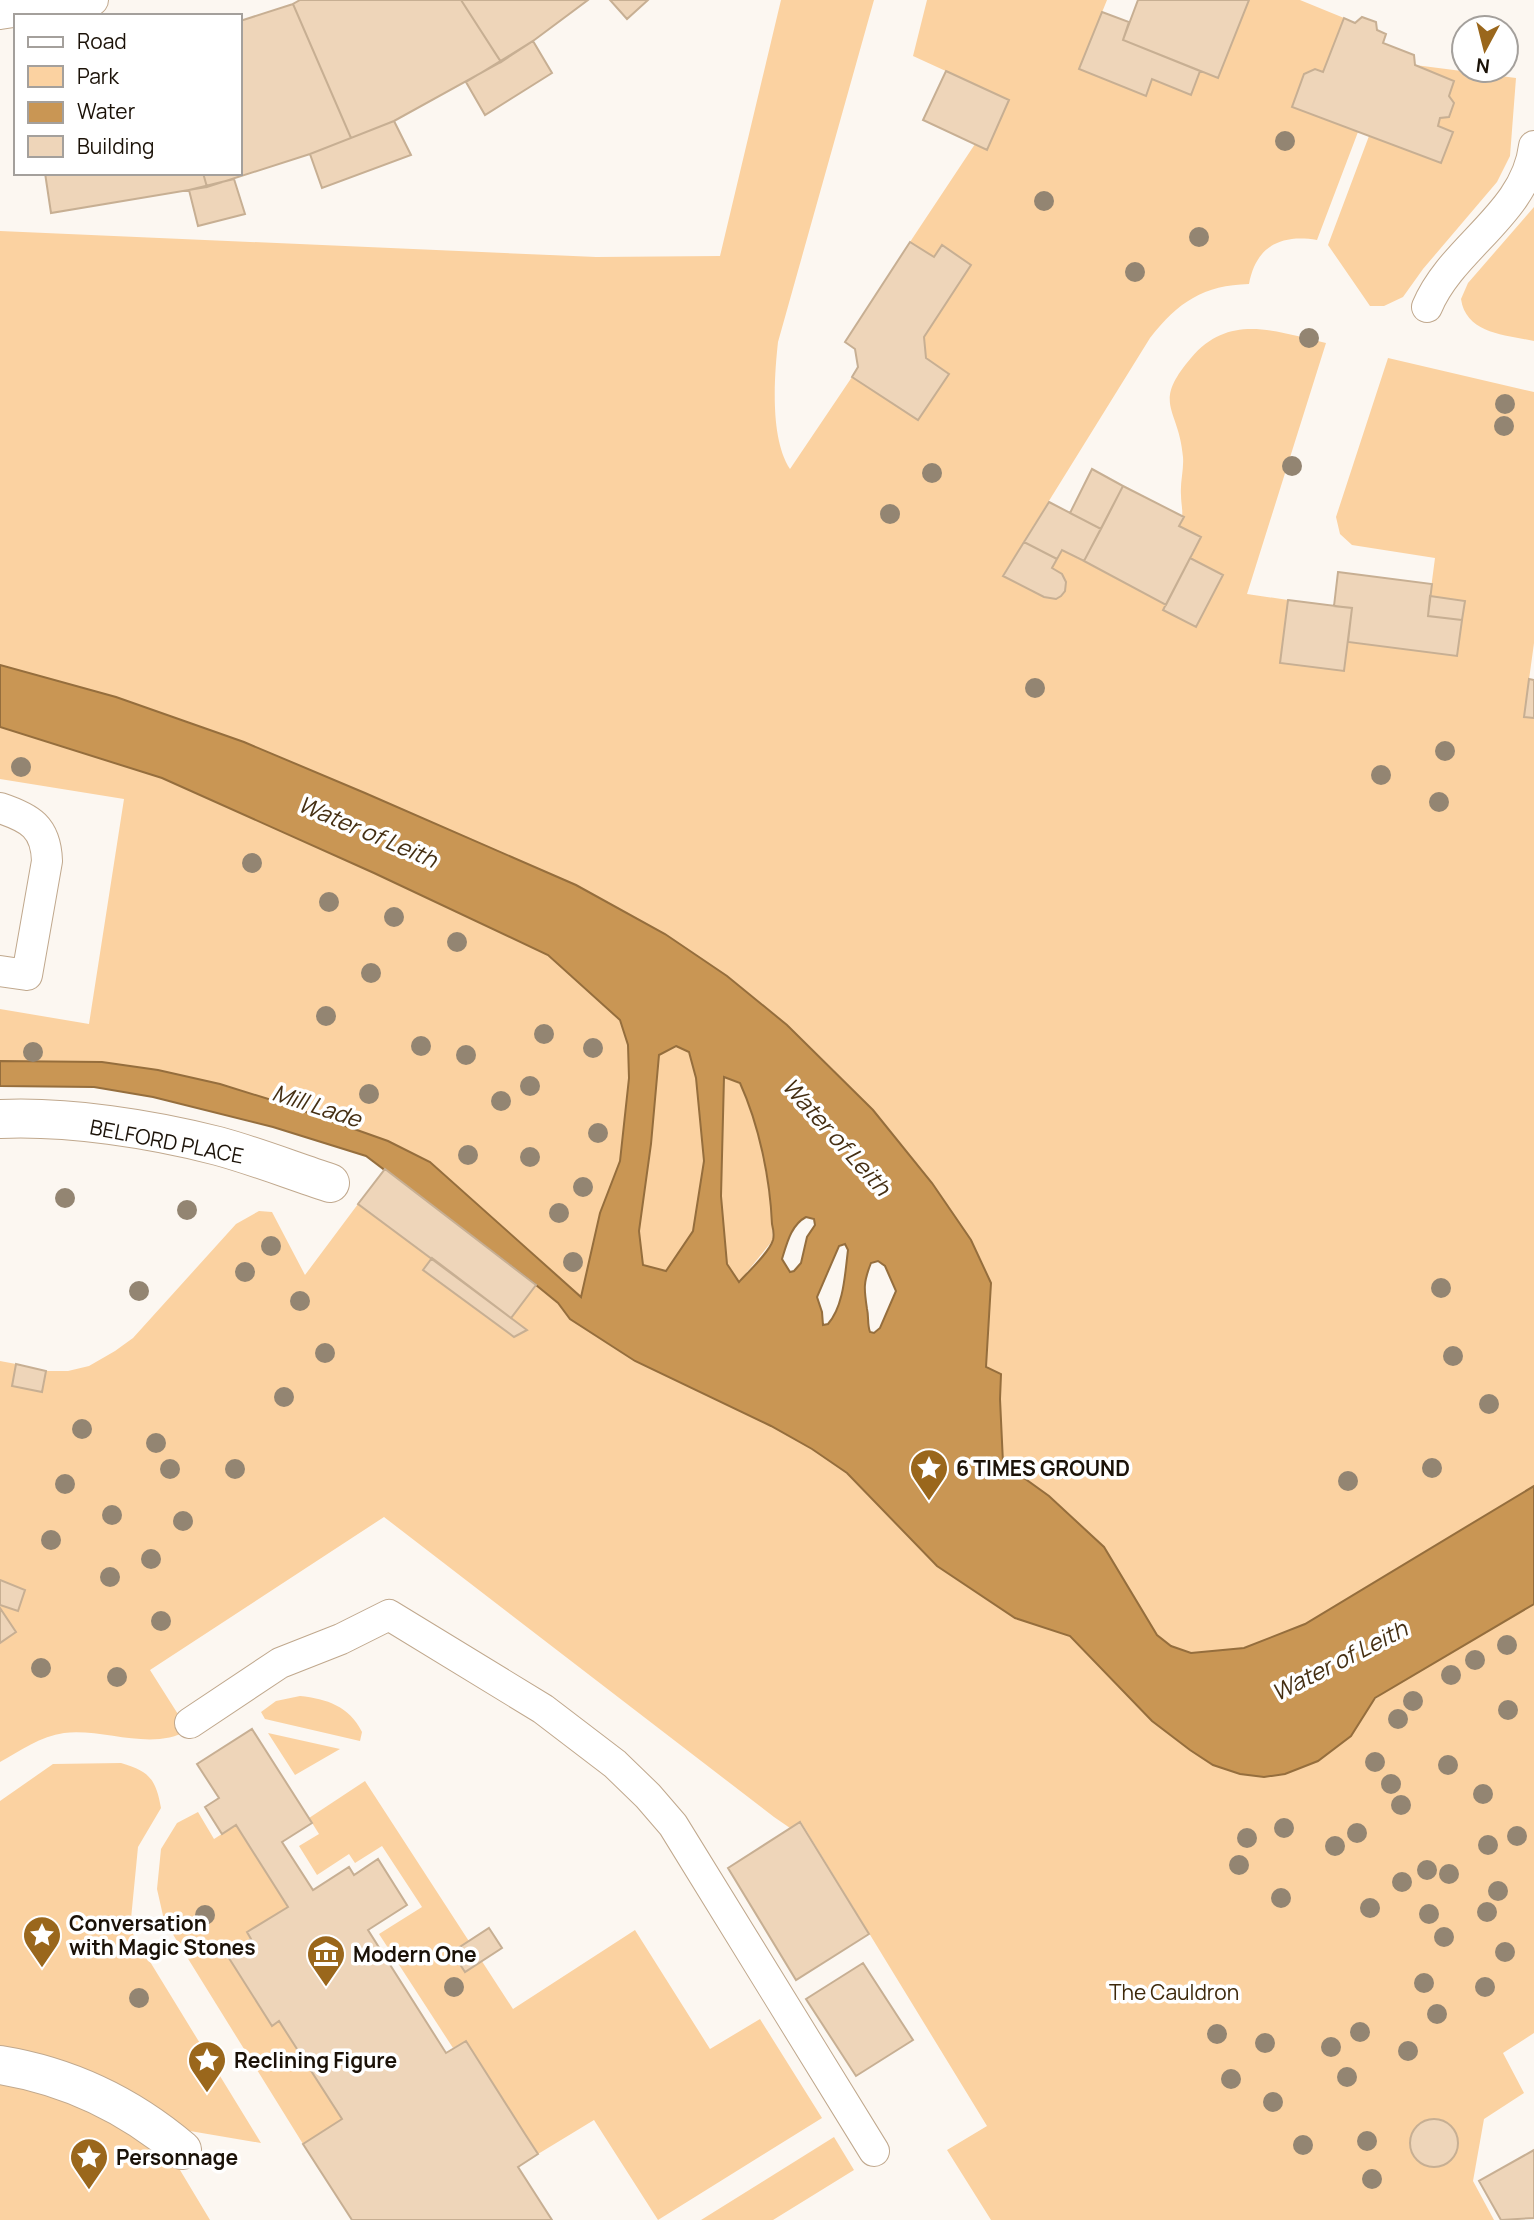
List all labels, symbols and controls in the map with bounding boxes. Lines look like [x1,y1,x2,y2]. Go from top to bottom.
legend [14,14,242,175]
north arrow [1450,14,1520,84]
text: Road [77,27,127,55]
text: N [1475,52,1491,80]
text: Park [77,62,119,90]
text: Water [77,97,136,125]
text: Building [77,132,154,160]
water label: Water of Leith [294,787,444,875]
water label: Water of Leith [776,1070,899,1203]
water label: Mill Lade [268,1076,367,1135]
street label: BELFORD PLACE [88,1112,246,1170]
place icon: 6 TIMES GROUND [908,1447,950,1502]
place label: 6 TIMES GROUND [956,1454,1130,1482]
water label: Water of Leith [1266,1612,1413,1708]
place label: Conversation with Magic Stones [69,1909,256,1961]
place icon: Conversation with Magic Stones [21,1914,63,1969]
museum icon: Modern One [305,1933,347,1988]
place label: Modern One [353,1940,477,1968]
park label: The Cauldron [1109,1978,1239,2006]
place icon: Reclining Figure [186,2039,228,2094]
place label: Reclining Figure [234,2046,397,2074]
place icon: Personnage [68,2136,110,2191]
place label: Personnage [116,2143,238,2171]

